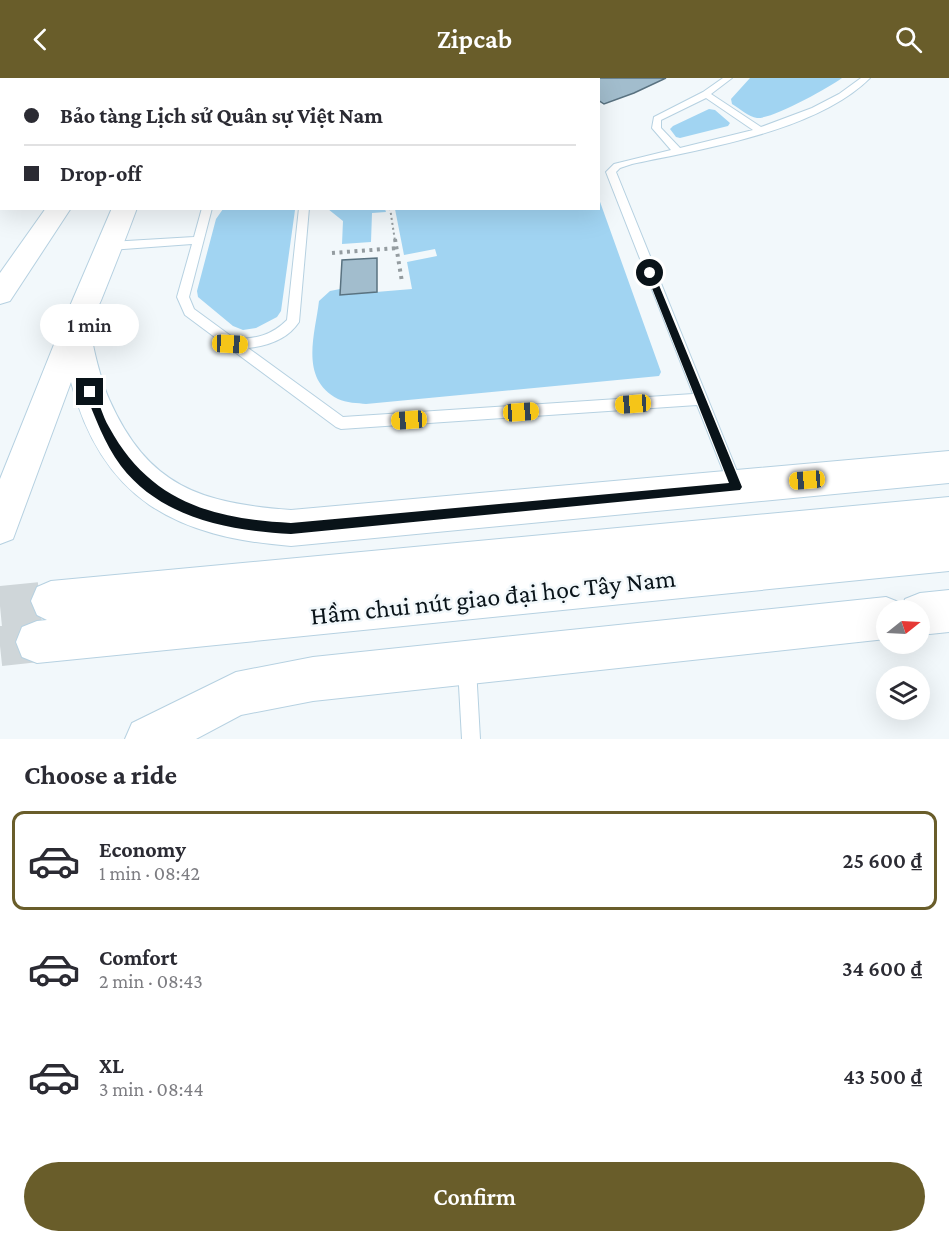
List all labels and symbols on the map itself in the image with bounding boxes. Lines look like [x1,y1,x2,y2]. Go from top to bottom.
route start [636,259,663,286]
callout: 1 min [40,305,140,347]
car [212,334,248,354]
route end [76,378,103,405]
car [614,394,652,414]
car [502,402,540,422]
car [390,410,428,430]
car [788,469,826,491]
street label: Hầm chui nút giao đại học Tây Nam [309,563,677,631]
north arrow [876,600,930,654]

